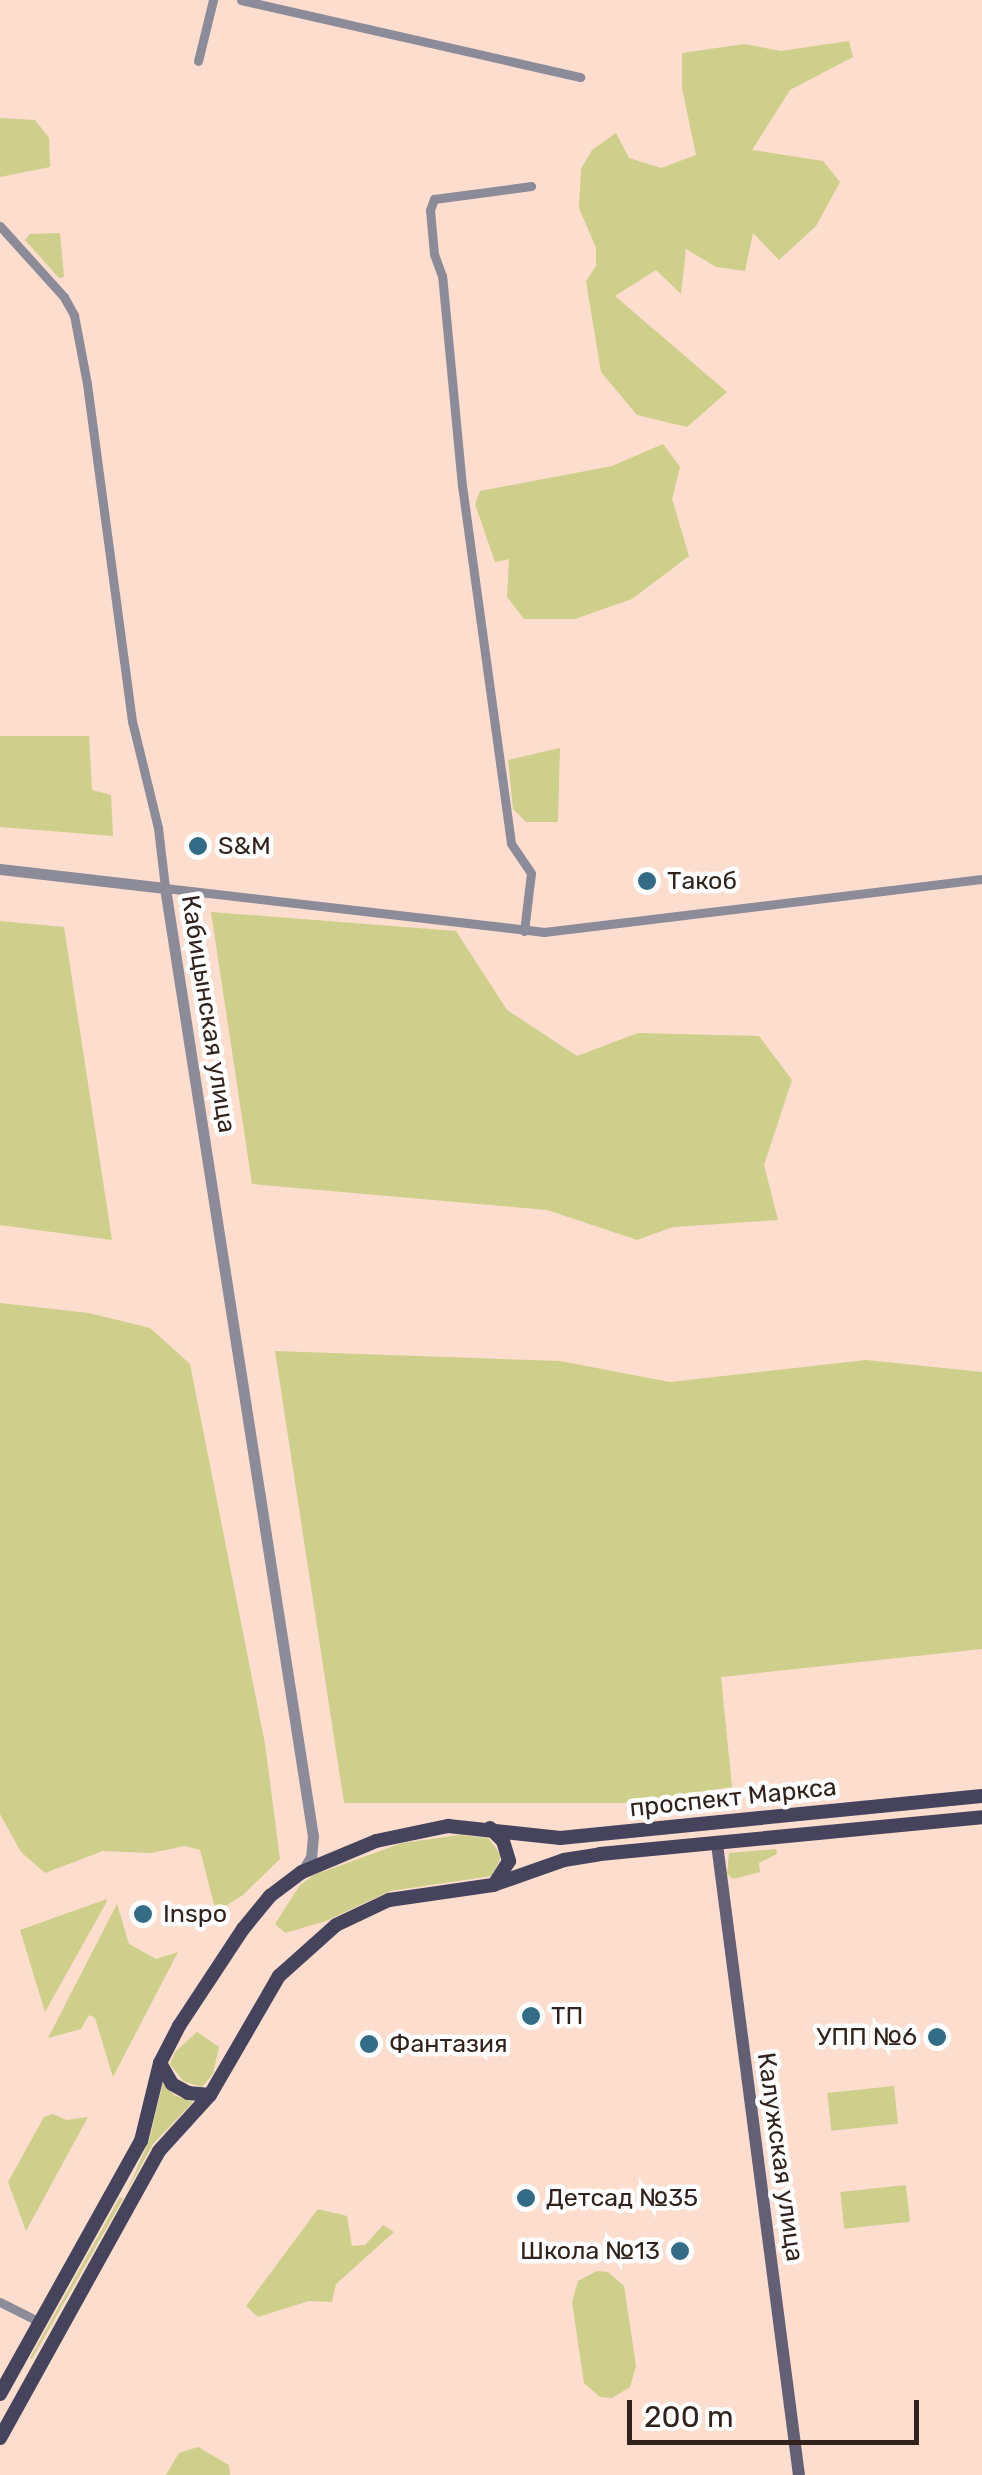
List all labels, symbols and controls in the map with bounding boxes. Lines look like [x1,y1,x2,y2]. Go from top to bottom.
place label: S&M [218,831,271,861]
marker: S&M [187,835,209,857]
place label: Такоб [667,866,737,896]
marker: Такоб [636,870,658,892]
street label: Кабицынская улица [174,893,242,1135]
street label: проспект Маркса [628,1772,838,1824]
place label: Inspo [163,1899,227,1929]
marker: Inspo [132,1903,154,1925]
place label: ТП [551,2001,583,2031]
marker: ТП [520,2005,542,2027]
place label: УПП №6 [816,2022,917,2052]
marker: УПП №6 [926,2026,948,2048]
place label: Фантазия [389,2029,508,2059]
marker: Фантазия [358,2033,380,2055]
street label: Калужская улица [750,2051,810,2263]
place label: Детсад №35 [546,2183,698,2213]
marker: Детсад №35 [515,2187,537,2209]
place label: Школа №13 [520,2236,660,2266]
marker: Школа №13 [669,2240,691,2262]
scale bar [632,2380,924,2442]
text: 200 m [644,2399,734,2435]

